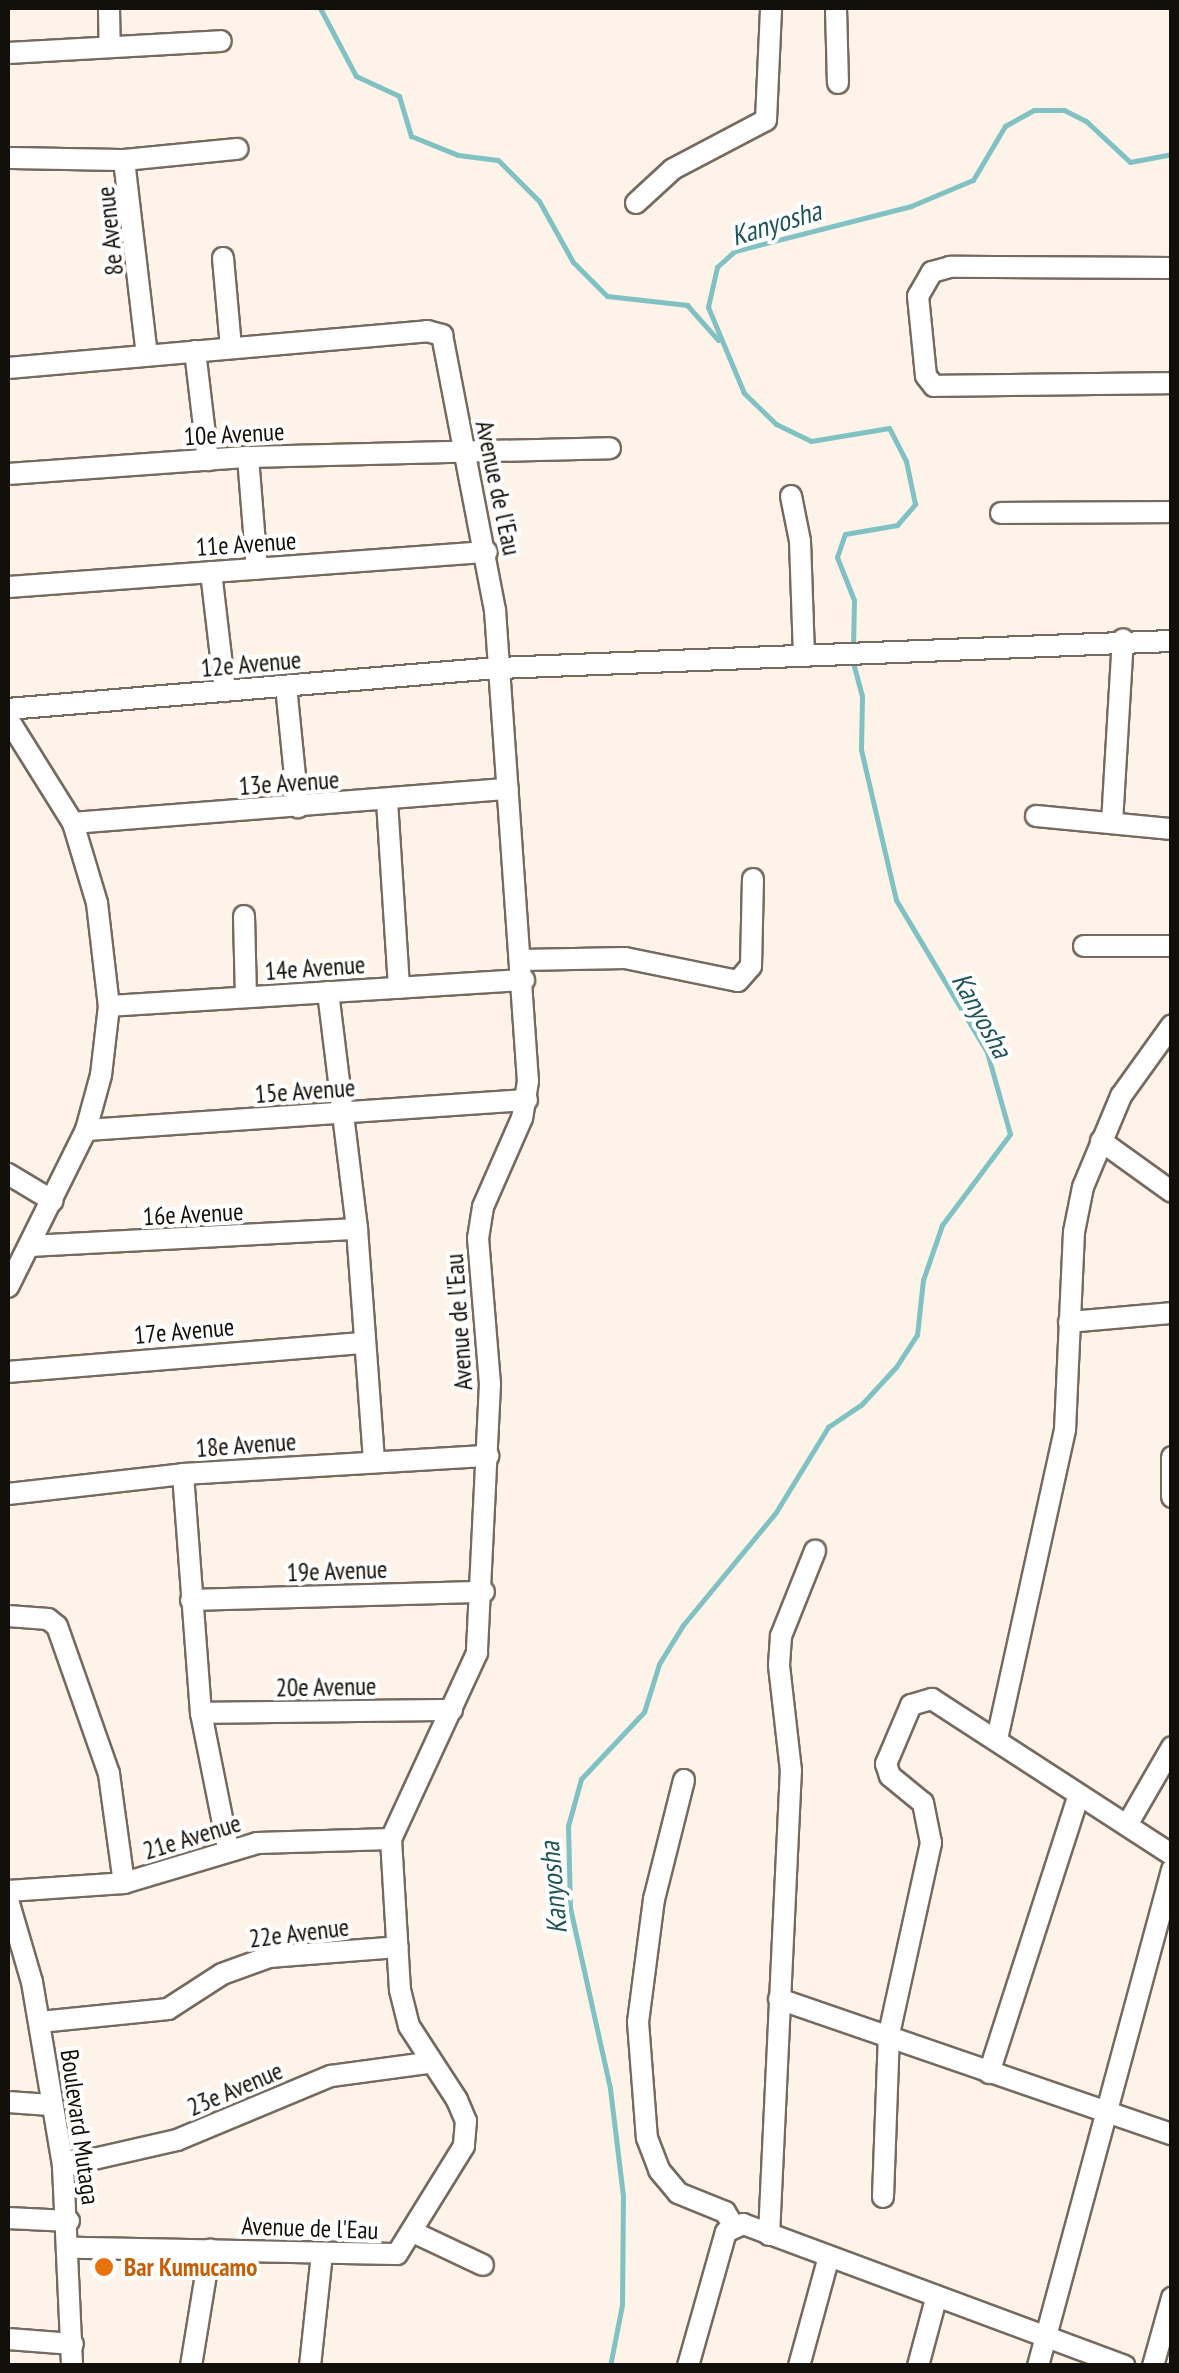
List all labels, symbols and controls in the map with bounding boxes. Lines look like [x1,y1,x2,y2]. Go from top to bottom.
street label: 8e Avenue [90,185,130,277]
water label: Kanyosha [727,193,825,253]
street label: 10e Avenue [183,416,285,452]
street label: Avenue de l'Eau [469,418,527,558]
street label: 11e Avenue [194,526,298,562]
street label: 12e Avenue [199,645,303,683]
street label: 13e Avenue [237,765,341,801]
street label: 14e Avenue [263,950,367,986]
water label: Kanyosha [945,966,1019,1064]
street label: 15e Avenue [253,1073,357,1109]
street label: 16e Avenue [142,1196,244,1232]
street label: Avenue de l'Eau [439,1253,479,1391]
street label: 17e Avenue [132,1312,236,1350]
street label: 18e Avenue [194,1427,298,1463]
street label: 19e Avenue [286,1554,388,1588]
street label: 20e Avenue [275,1671,377,1703]
street label: 21e Avenue [139,1808,245,1866]
water label: Kanyosha [532,1841,574,1935]
street label: 22e Avenue [247,1912,351,1954]
street label: Boulevard Mutaga [54,2048,106,2206]
street label: 23e Avenue [182,2055,288,2123]
street label: Avenue de l'Eau [241,2211,379,2245]
place label: Bar Kumucamo [124,2252,257,2282]
marker: Bar Kumucamo [93,2256,115,2278]

